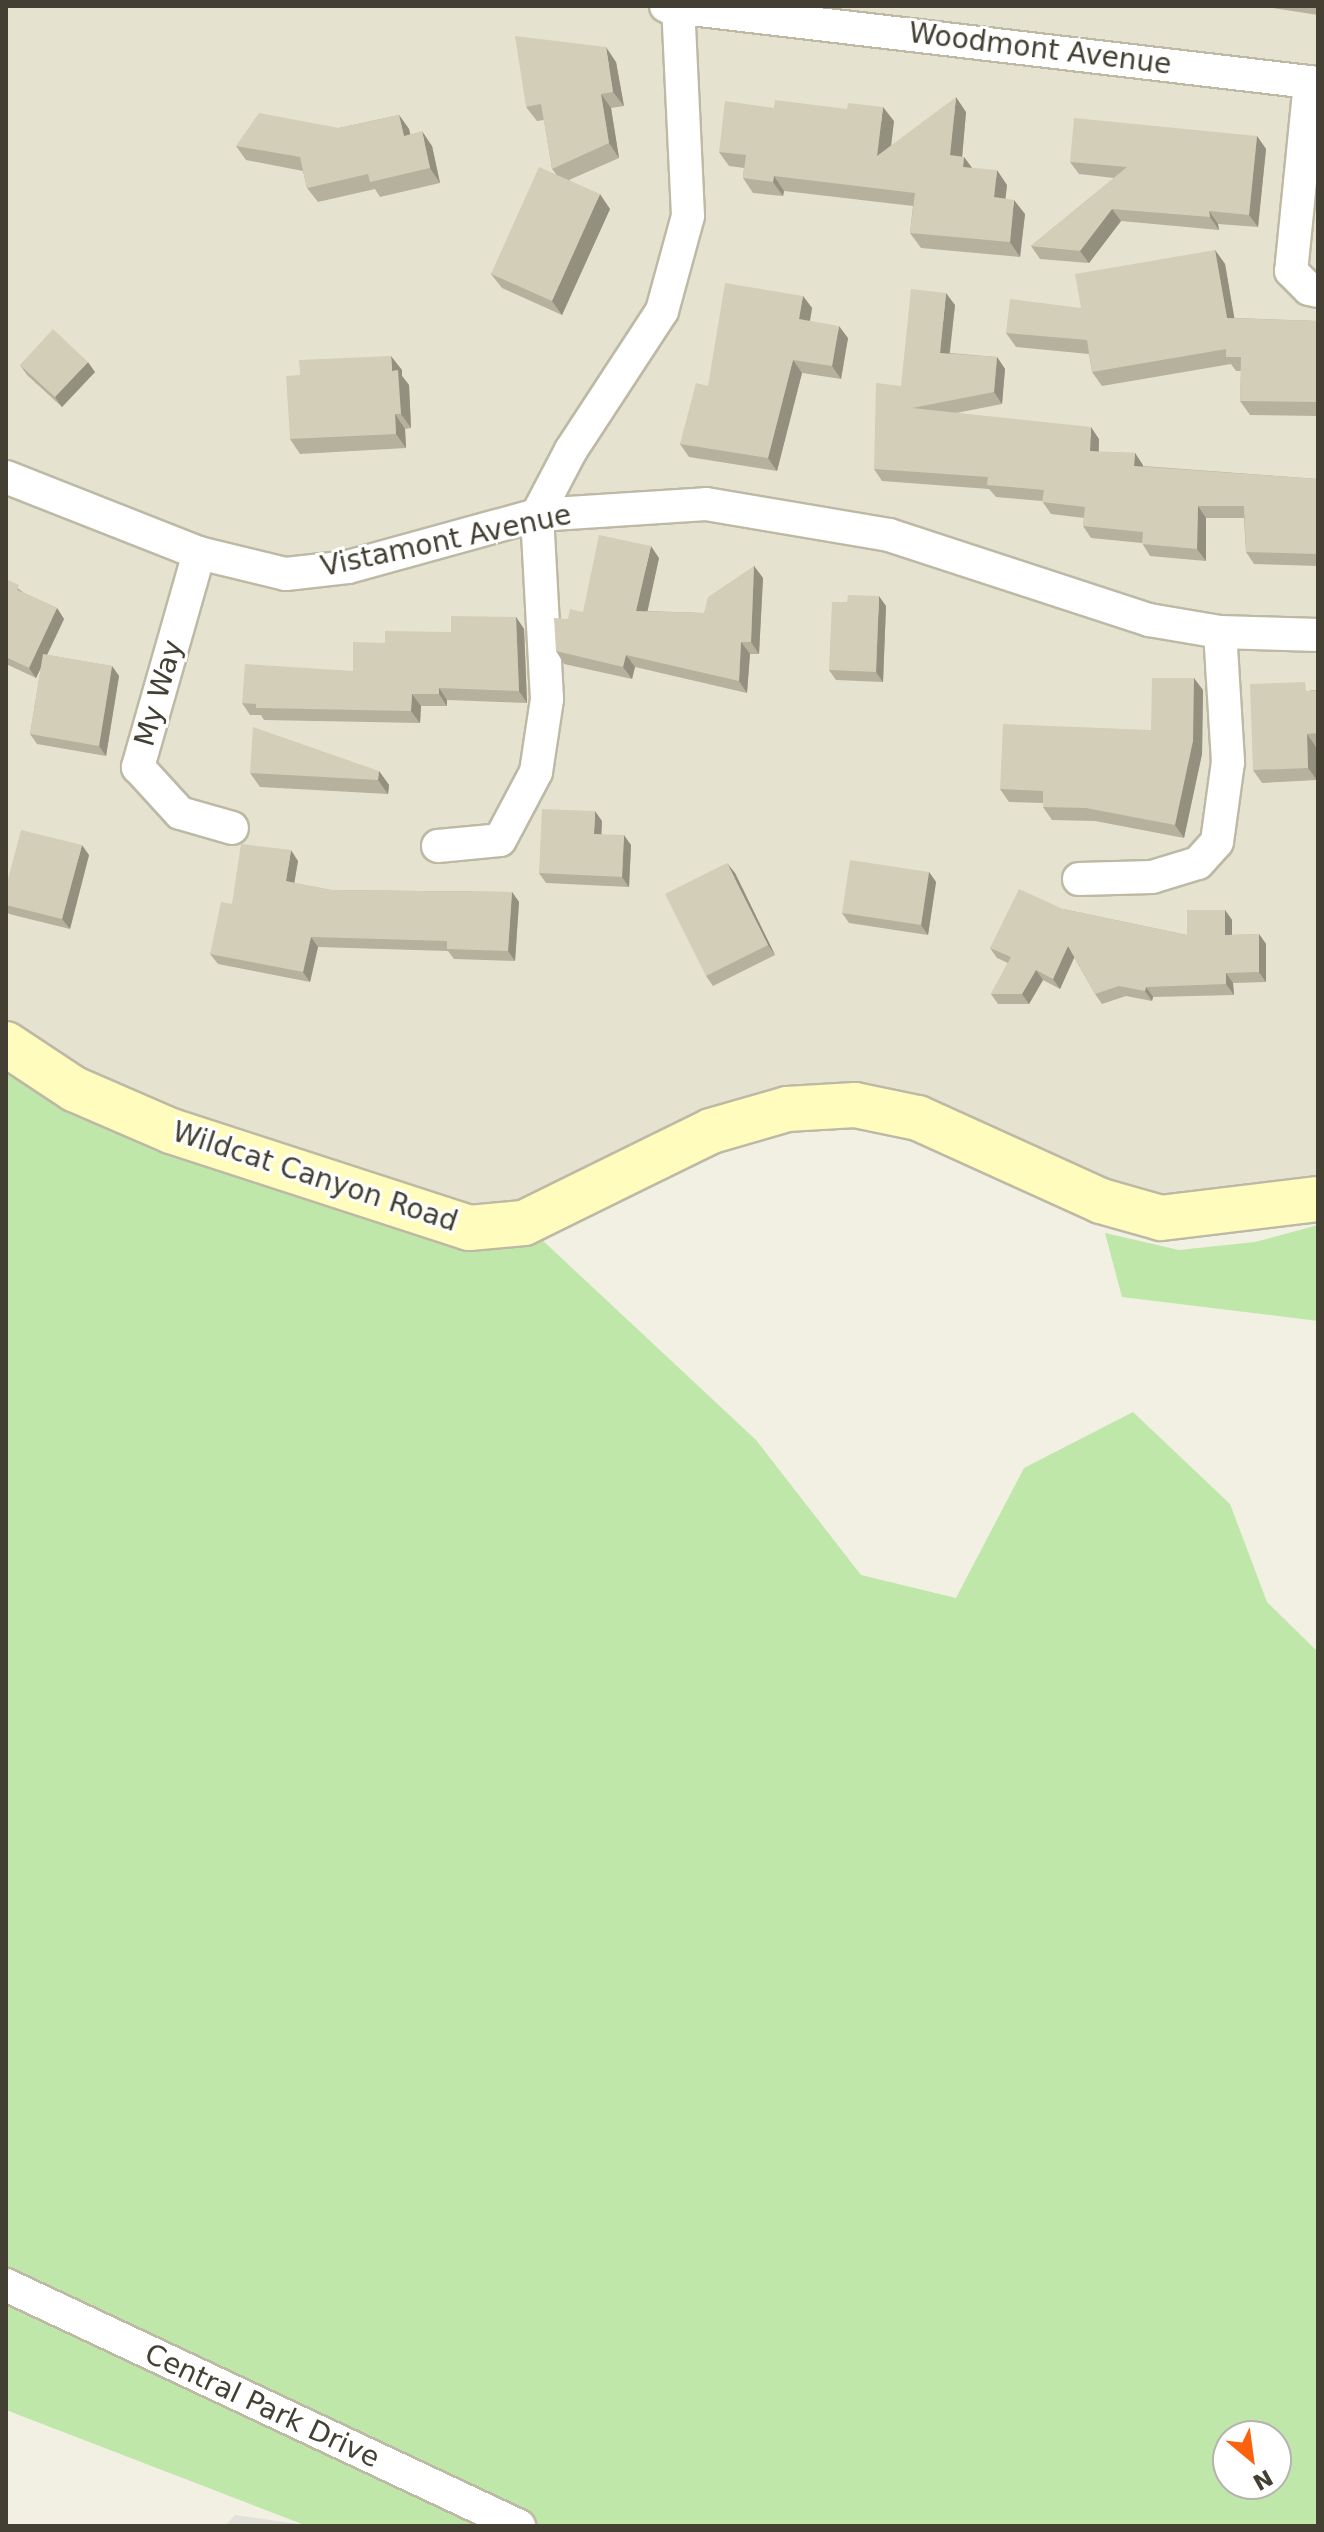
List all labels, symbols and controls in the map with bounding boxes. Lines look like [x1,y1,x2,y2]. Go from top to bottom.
street label: Woodmont Avenue [907,16,1173,82]
street label: Vistamont Avenue [318,498,574,584]
street label: My Way [128,636,190,750]
street label: Wildcat Canyon Road [168,1115,462,1239]
street label: Central Park Drive [139,2337,385,2475]
north arrow [1212,2420,1292,2500]
text: N [1249,2464,1277,2495]

